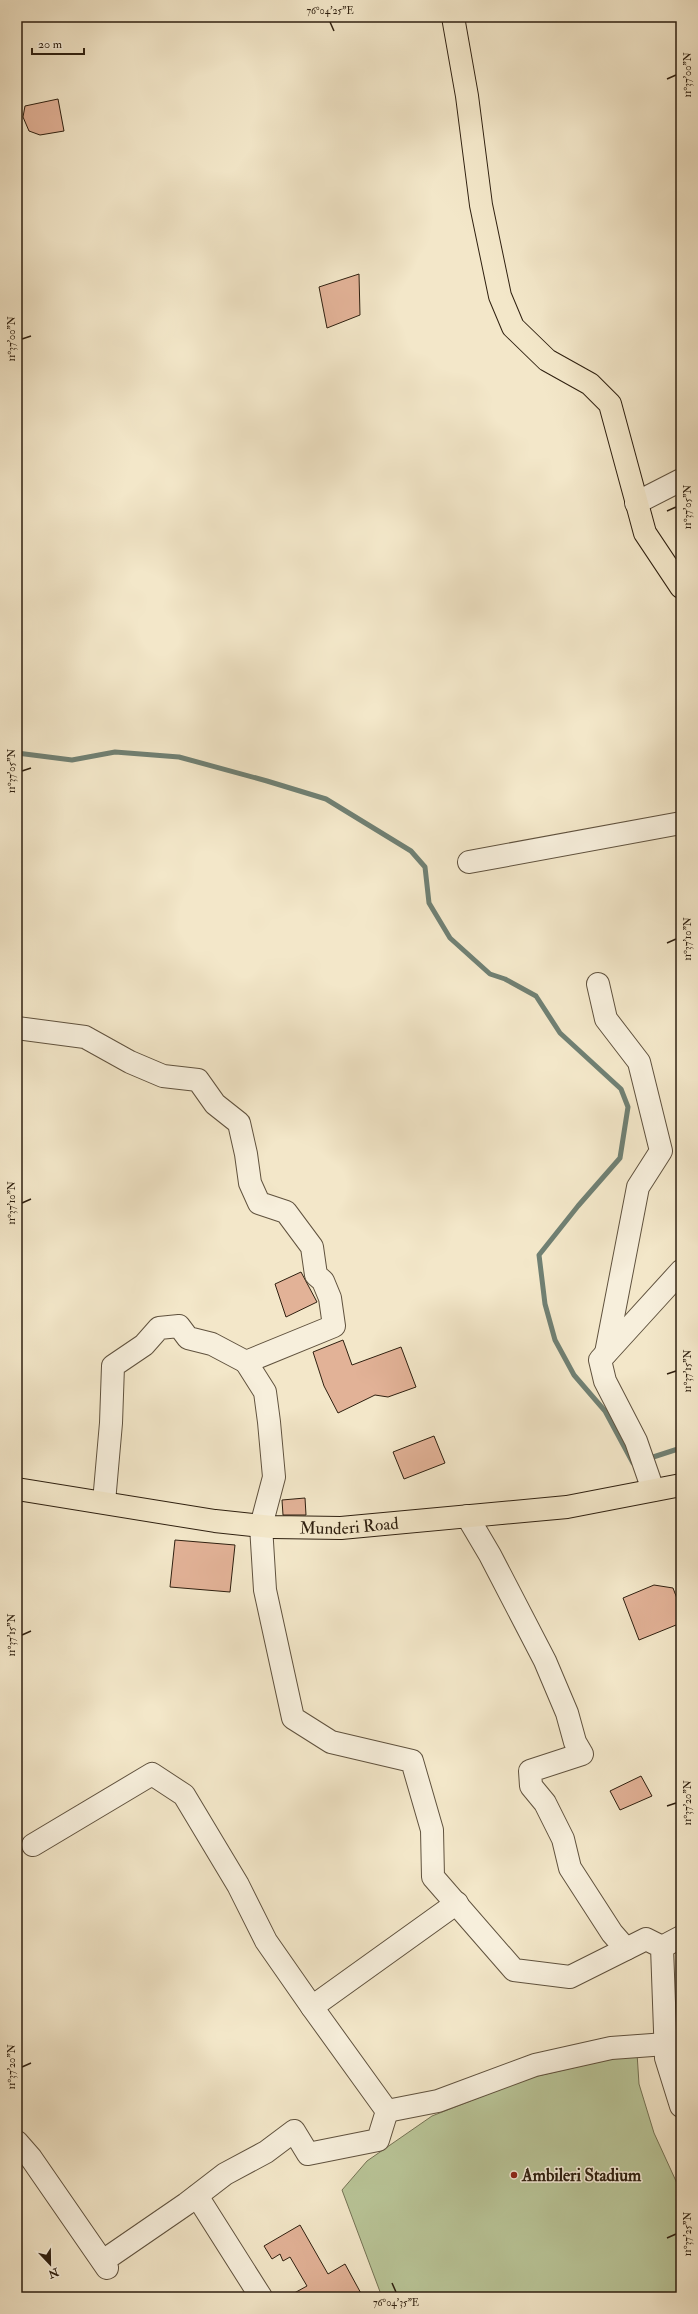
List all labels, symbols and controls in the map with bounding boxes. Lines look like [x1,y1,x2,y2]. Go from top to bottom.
text: 76°04'25"E [306,5,354,17]
scale bar [32,30,84,56]
text: 20 m [38,37,63,52]
text: 11°37'00"N [682,52,694,98]
text: 11°37'00"N [6,316,18,362]
text: 11°37'05"N [682,485,694,529]
text: 11°37'05"N [6,749,18,793]
text: 11°37'10"N [682,917,694,961]
text: 11°37'10"N [6,1181,18,1225]
text: 11°37'15"N [682,1350,694,1392]
street label: Munderi Road [299,1512,400,1539]
text: 11°37'15"N [6,1614,18,1656]
text: 11°37'20"N [682,1780,694,1826]
text: 11°37'20"N [6,2044,18,2090]
place label: Ambileri Stadium [521,2165,642,2186]
marker: Ambileri Stadium [509,2170,519,2180]
text: 11°37'25"N [682,2212,694,2256]
north arrow [30,2244,70,2284]
text: N [45,2265,61,2281]
text: 76°04'35"E [373,2297,419,2309]

